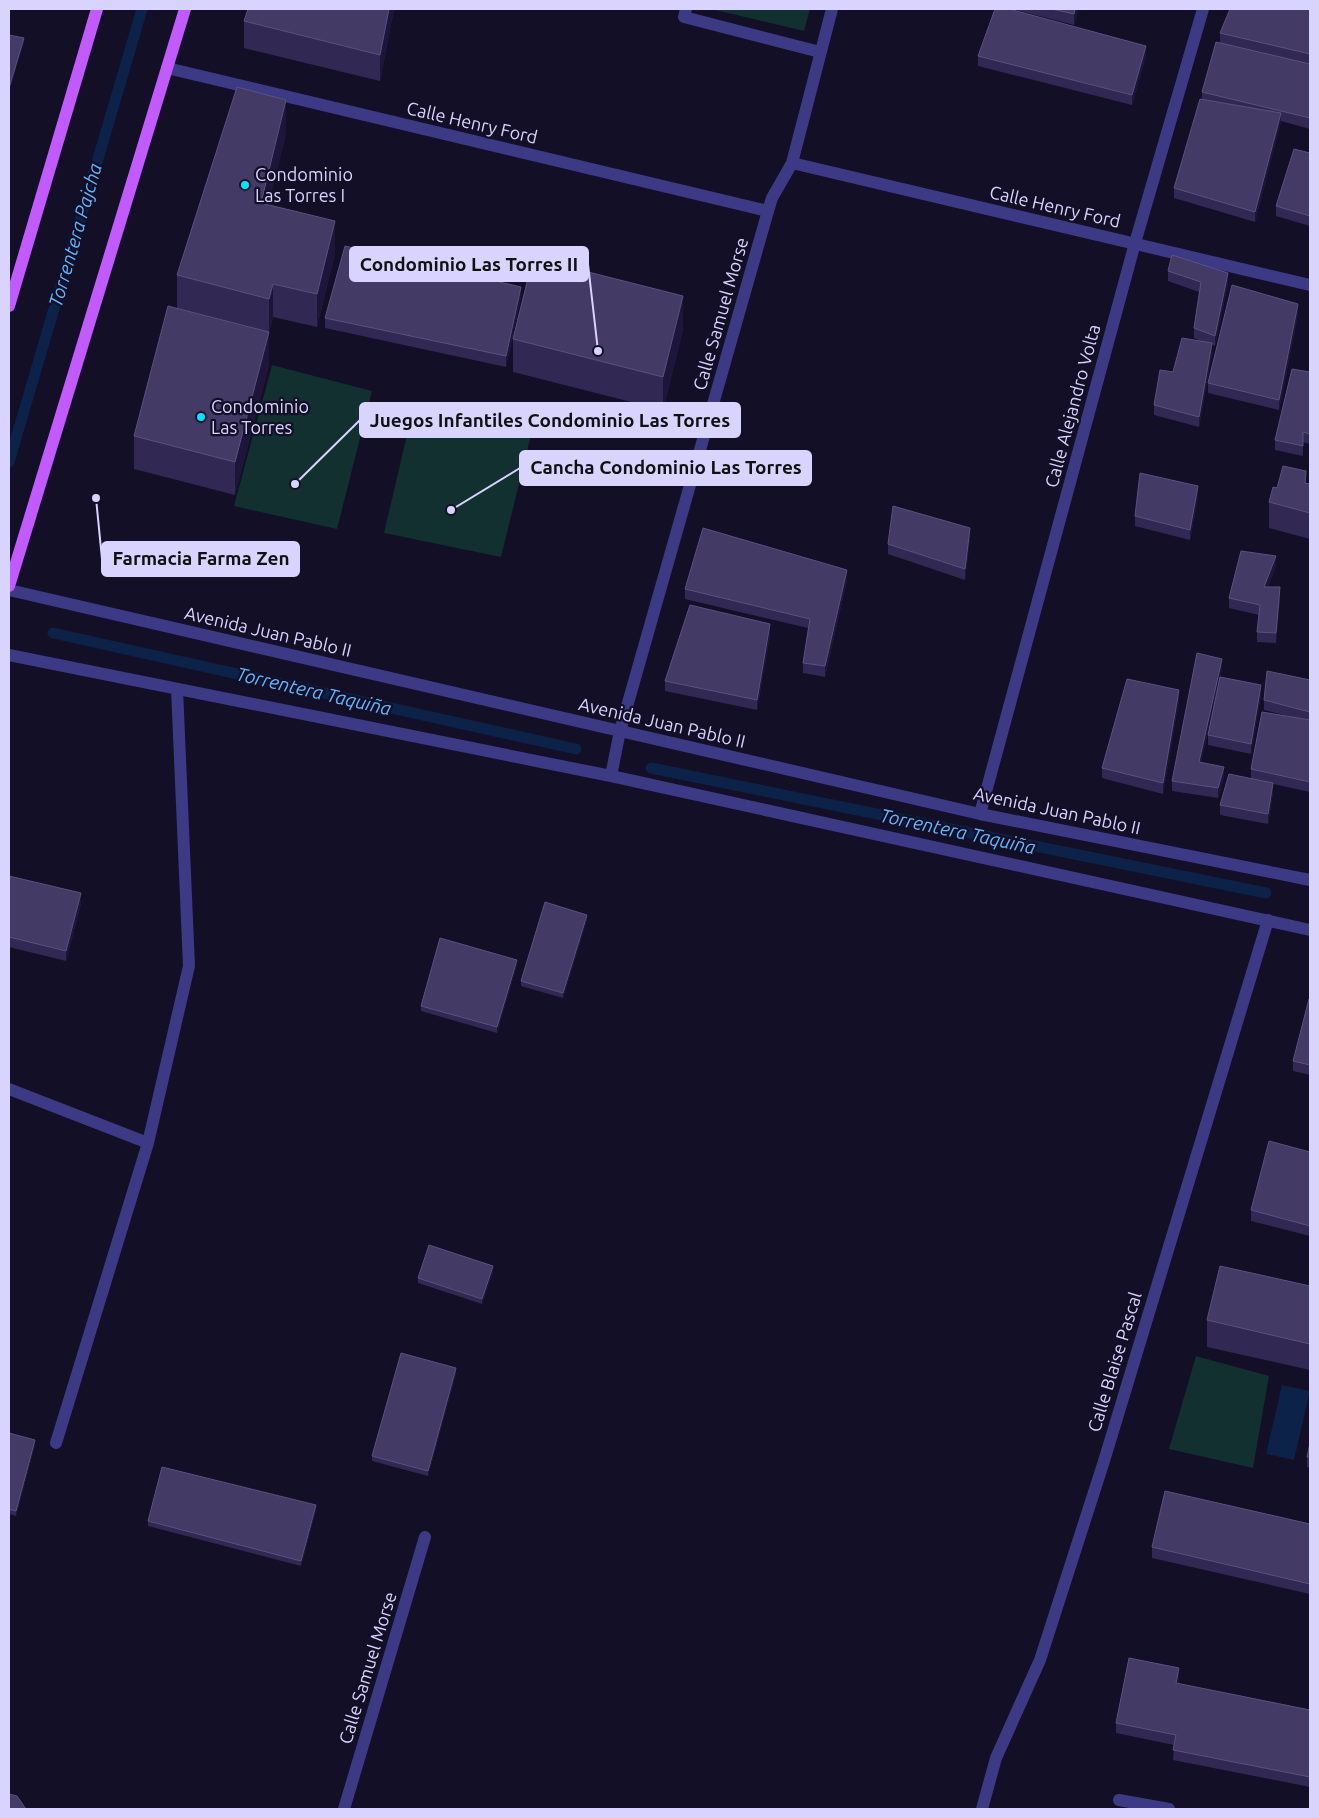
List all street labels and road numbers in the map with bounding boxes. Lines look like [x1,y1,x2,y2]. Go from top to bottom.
street label: Calle Henry Ford [405,97,540,147]
street label: Calle Henry Ford [988,181,1123,231]
street label: Calle Samuel Morse [689,235,751,392]
street label: Calle Alejandro Volta [1041,322,1103,490]
street label: Avenida Juan Pablo II [183,602,354,660]
street label: Avenida Juan Pablo II [577,693,748,751]
street label: Avenida Juan Pablo II [972,783,1143,838]
street label: Calle Blaise Pascal [1083,1289,1145,1434]
street label: Calle Samuel Morse [334,1589,400,1746]

